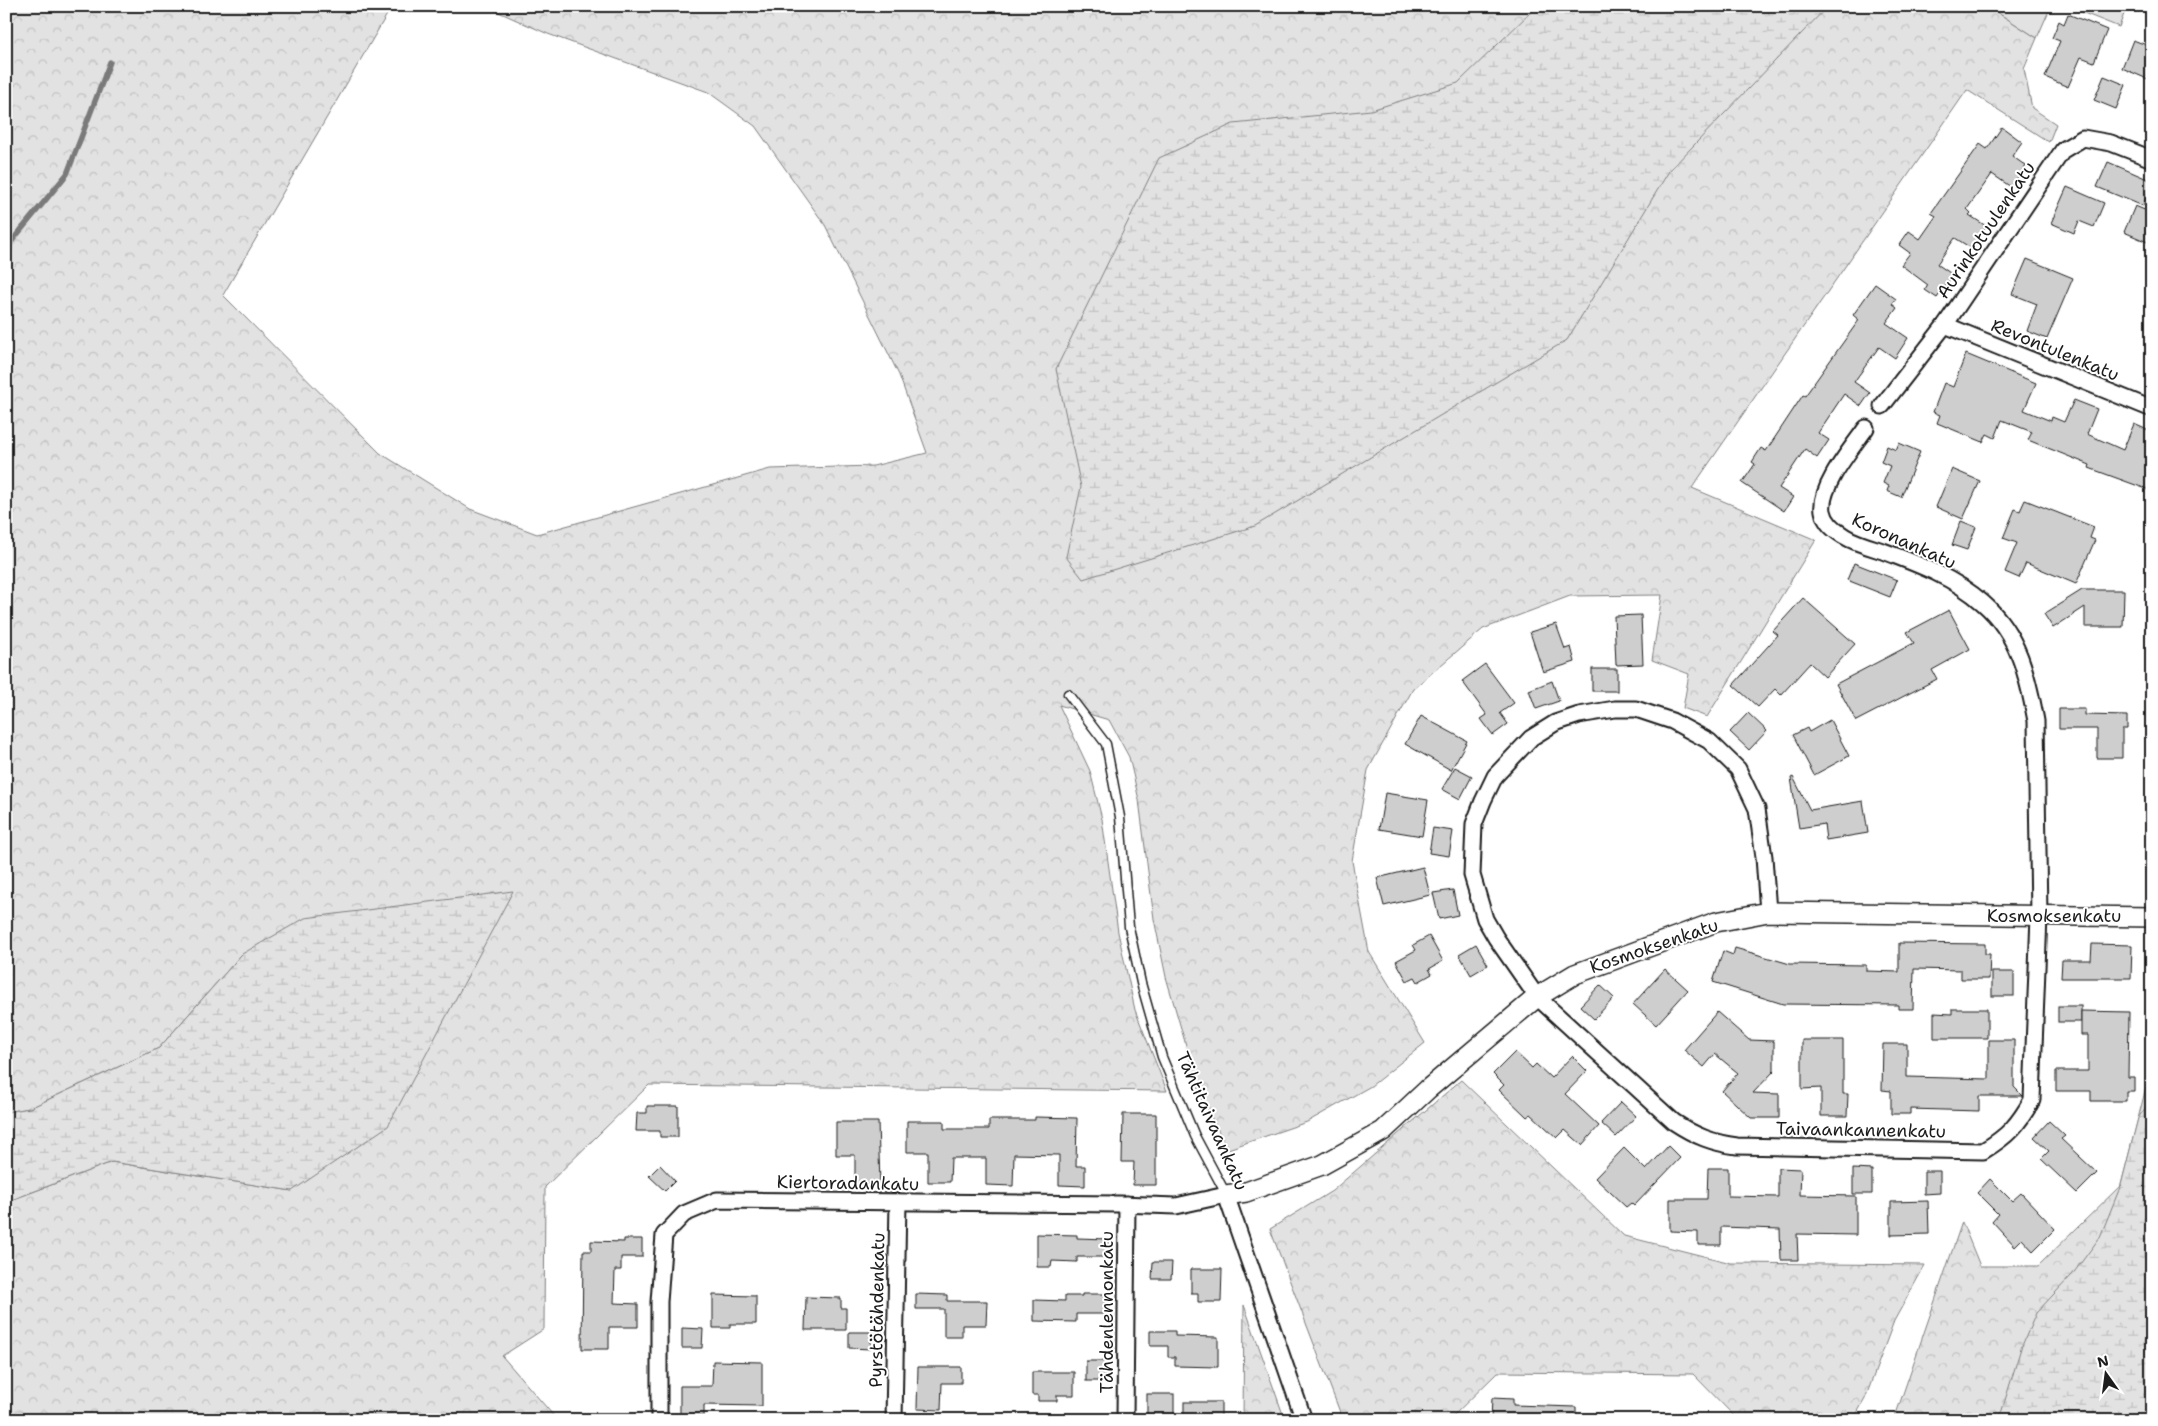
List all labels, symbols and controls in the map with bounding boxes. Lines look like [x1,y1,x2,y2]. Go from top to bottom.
street label: Aurinkotuulenkatu [1931,157,2041,303]
street label: Revontulenkatu [1987,313,2123,387]
street label: Koronankatu [1848,507,1960,575]
street label: Kosmoksenkatu [1987,904,2121,928]
street label: Kosmoksenkatu [1586,913,1722,979]
street label: Tähtitaivaankatu [1171,1048,1253,1194]
street label: Taivaankannenkatu [1776,1117,1946,1143]
street label: Kiertoradankatu [777,1170,919,1196]
street label: Tähdenlennonkatu [1095,1231,1119,1393]
street label: Pyrstötähdenkatu [864,1232,890,1388]
north arrow [2080,1348,2130,1398]
text: N [2095,1351,2110,1371]

